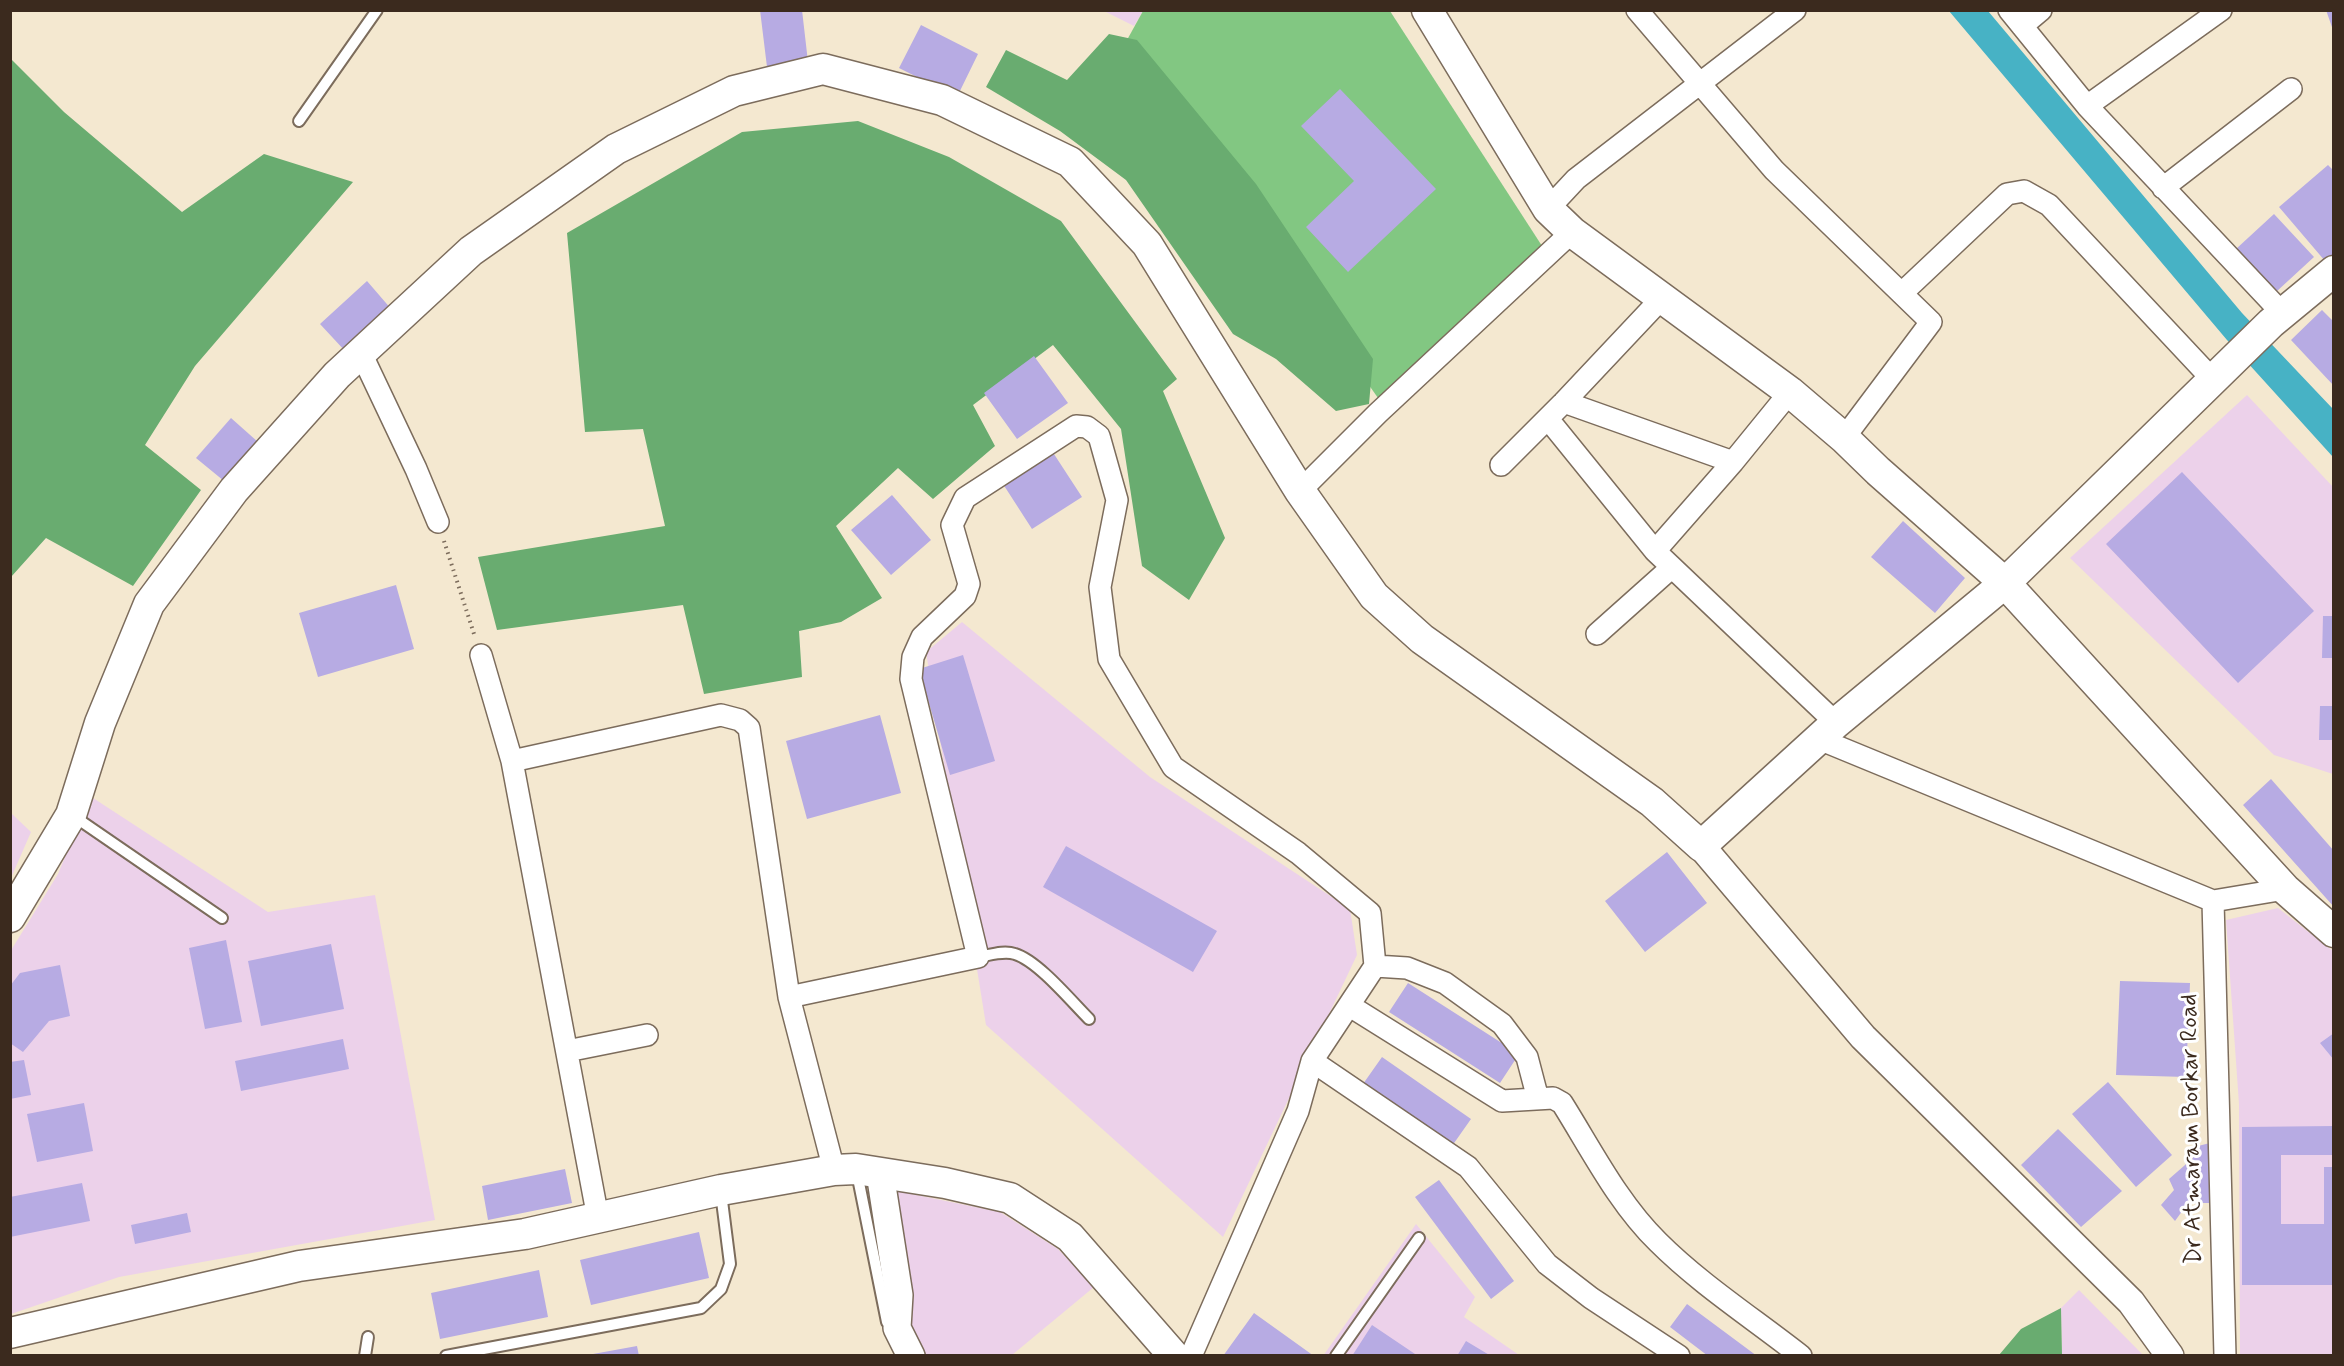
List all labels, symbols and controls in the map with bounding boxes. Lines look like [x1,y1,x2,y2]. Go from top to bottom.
street label: Dr Atmaram Borkar Road [2176,993,2210,1265]

